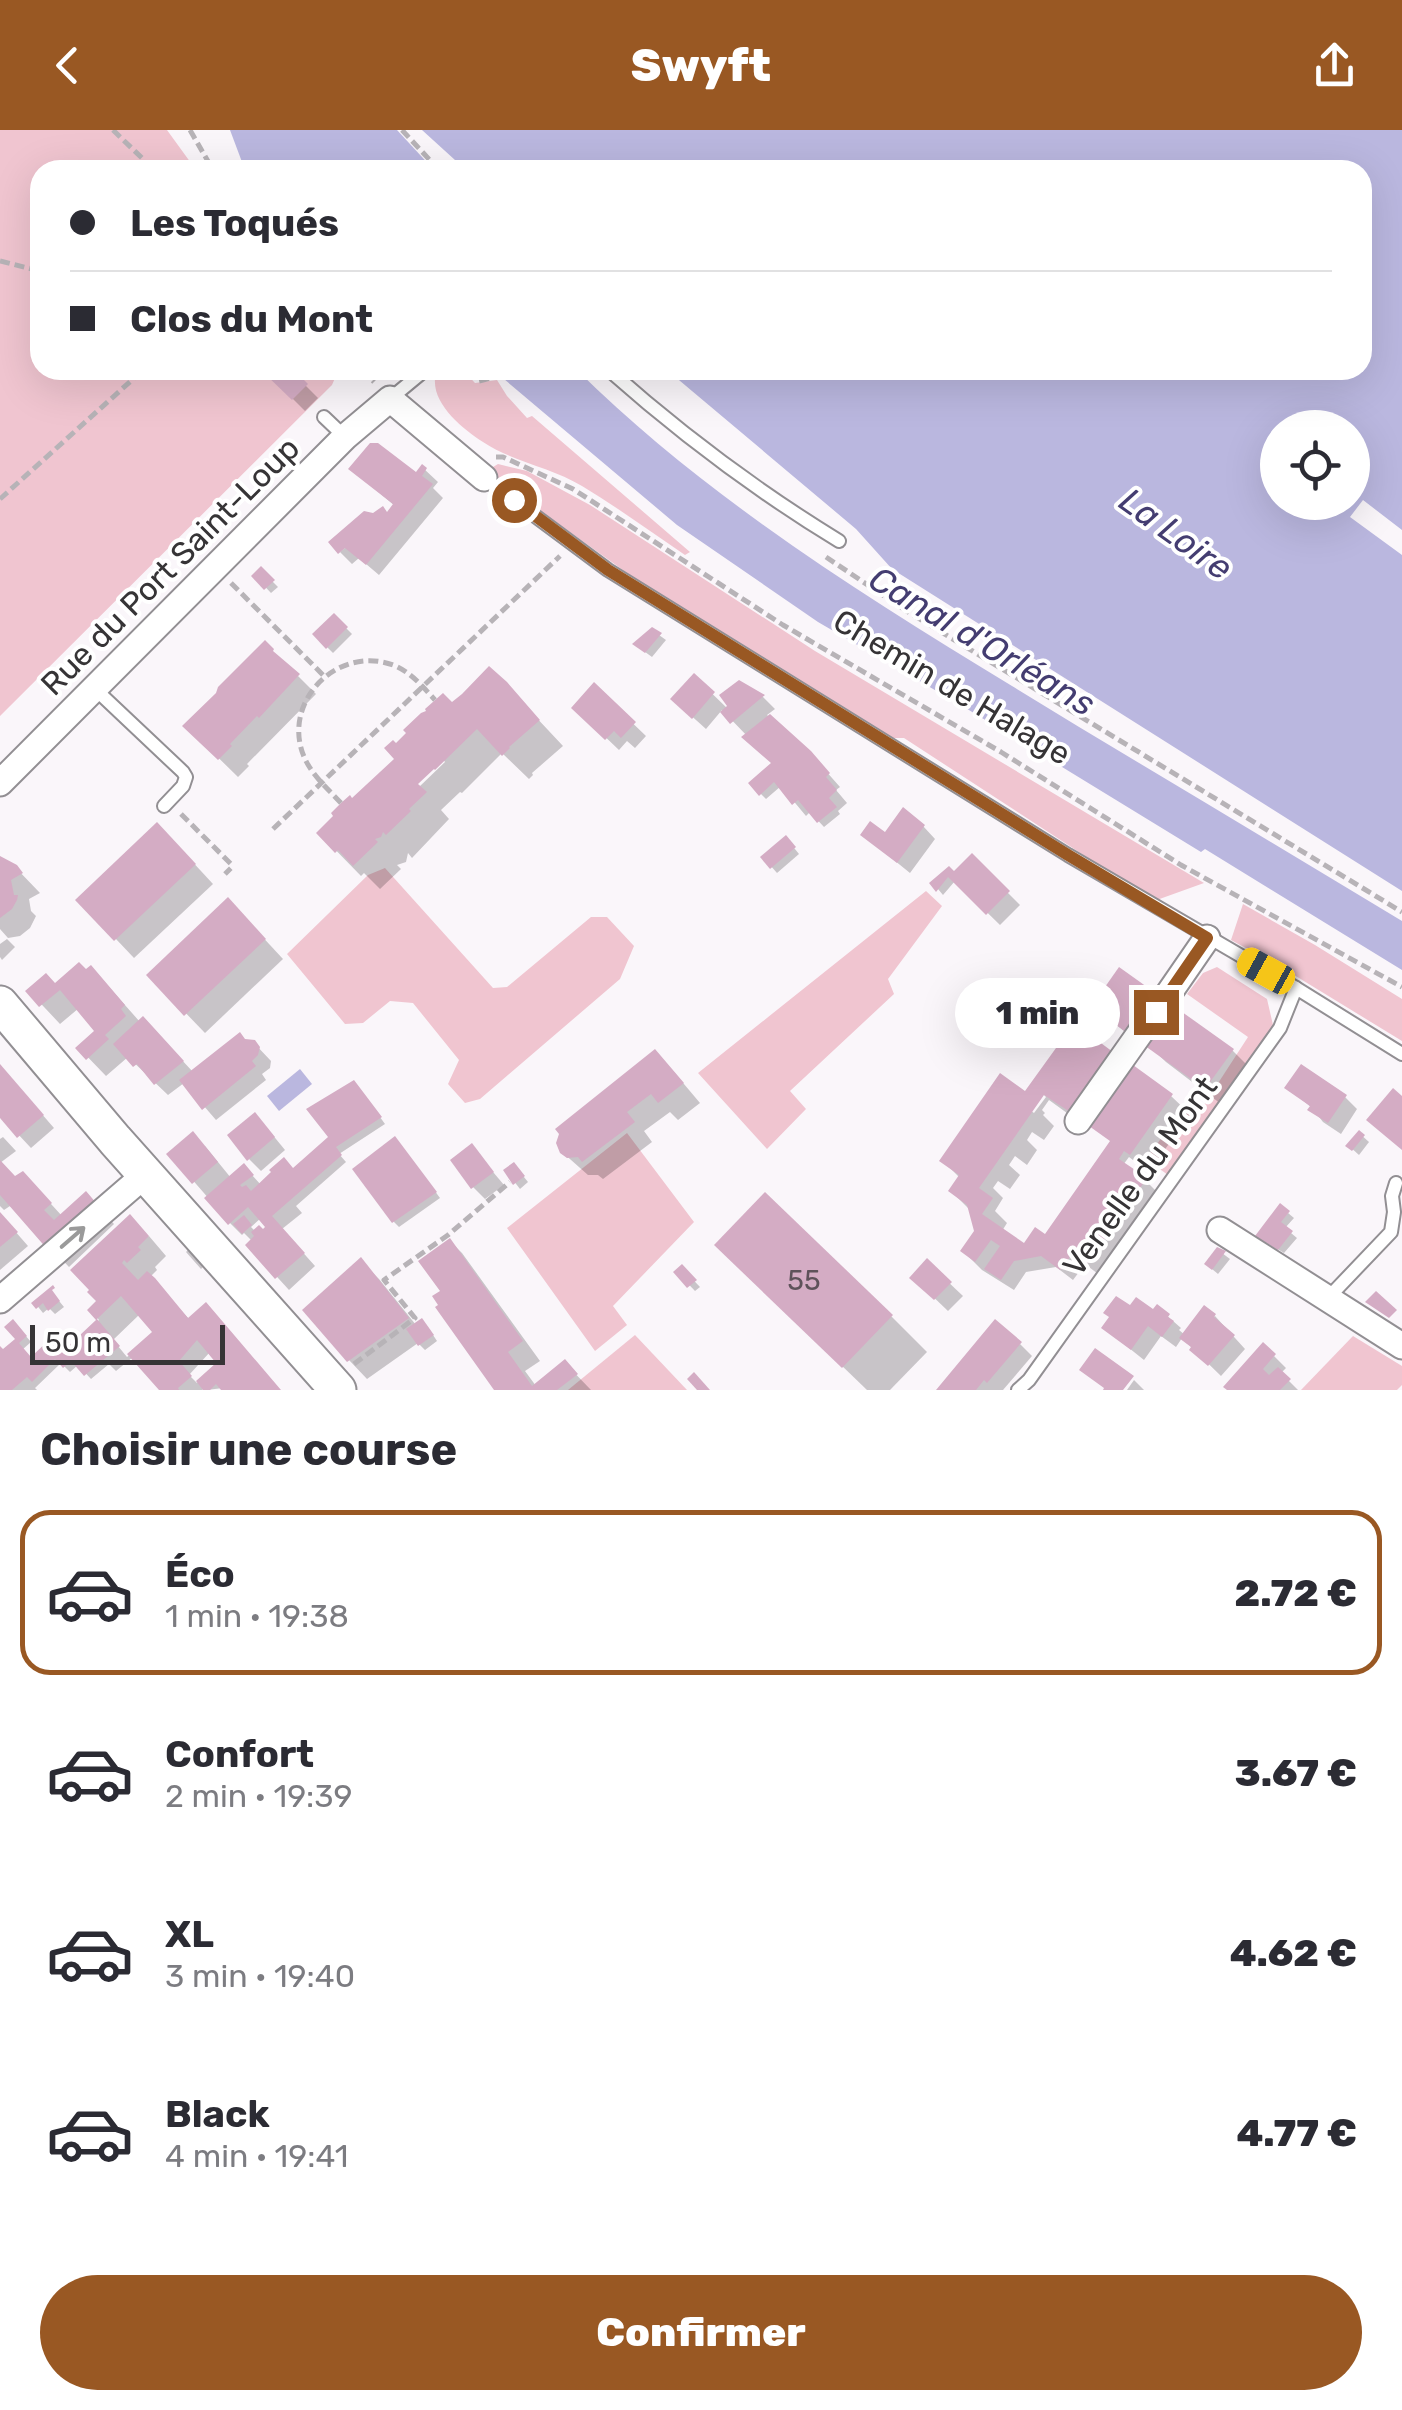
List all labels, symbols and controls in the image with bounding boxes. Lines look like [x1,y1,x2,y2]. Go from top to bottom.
icon: back [40,38,95,93]
icon: share [1307,38,1362,93]
text: Swyft [631,39,771,92]
text: Les Toqués [130,200,339,246]
text: Clos du Mont [130,296,373,342]
map controls [1260,410,1370,520]
button: locate [1260,410,1370,520]
street label: Rue du Port Saint-Loup [33,429,307,703]
route start [492,478,537,523]
water label: La Loire [1112,479,1240,589]
water label: Canal d'Orléans [862,557,1103,725]
street label: Chemin de Halage [827,601,1077,773]
car [1232,943,1300,999]
callout: 1 min [956,977,1121,1047]
route end [1134,990,1179,1035]
text: 1 min [996,994,1079,1032]
street label: Venelle du Mont [1055,1069,1225,1283]
one-way arrow [60,1226,86,1248]
house number: 55 [787,1264,821,1297]
scale bar [30,1320,225,1364]
text: 50 m [45,1326,111,1359]
text: Choisir une course [40,1423,457,1476]
icon: car [45,1548,135,1638]
text: Éco [165,1551,235,1597]
text: 2.72 € [1235,1570,1357,1616]
text: 1 min · 19:38 [165,1597,349,1635]
icon: car [45,1728,135,1818]
text: Confort [165,1731,314,1777]
text: 3.67 € [1235,1750,1357,1796]
text: 2 min · 19:39 [165,1777,353,1815]
icon: car [45,1908,135,1998]
text: XL [165,1911,214,1957]
text: 4.62 € [1230,1930,1357,1976]
text: 3 min · 19:40 [165,1957,355,1995]
icon: car [45,2088,135,2178]
text: Black [165,2091,270,2137]
text: 4.77 € [1236,2110,1357,2156]
text: 4 min · 19:41 [165,2137,348,2175]
button: Confirmer [40,2275,1362,2390]

